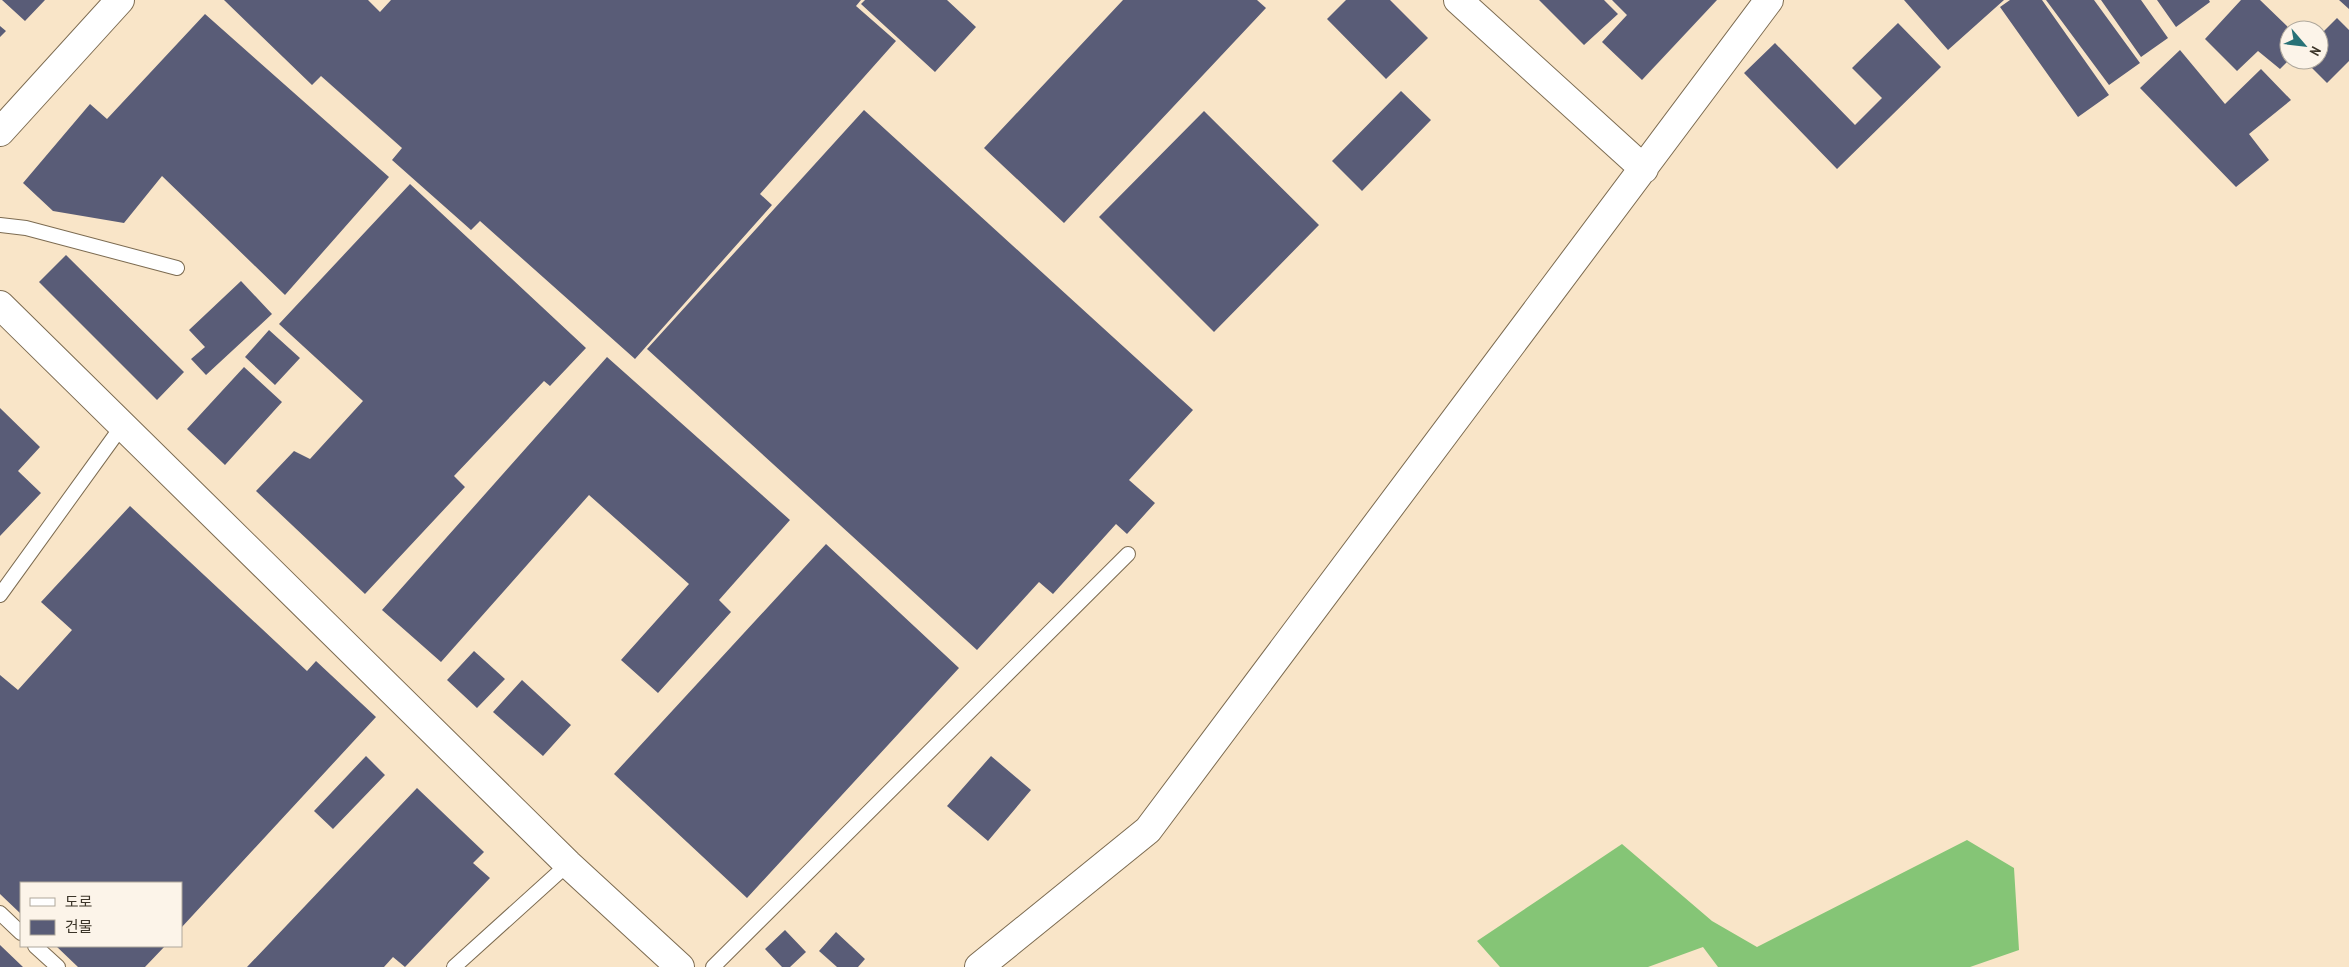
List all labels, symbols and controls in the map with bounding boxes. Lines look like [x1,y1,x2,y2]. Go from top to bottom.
north arrow [2279,20,2329,70]
text: N [2306,44,2325,59]
legend [20,882,182,947]
text: 도로 [65,892,93,911]
text: 건물 [65,917,93,936]

